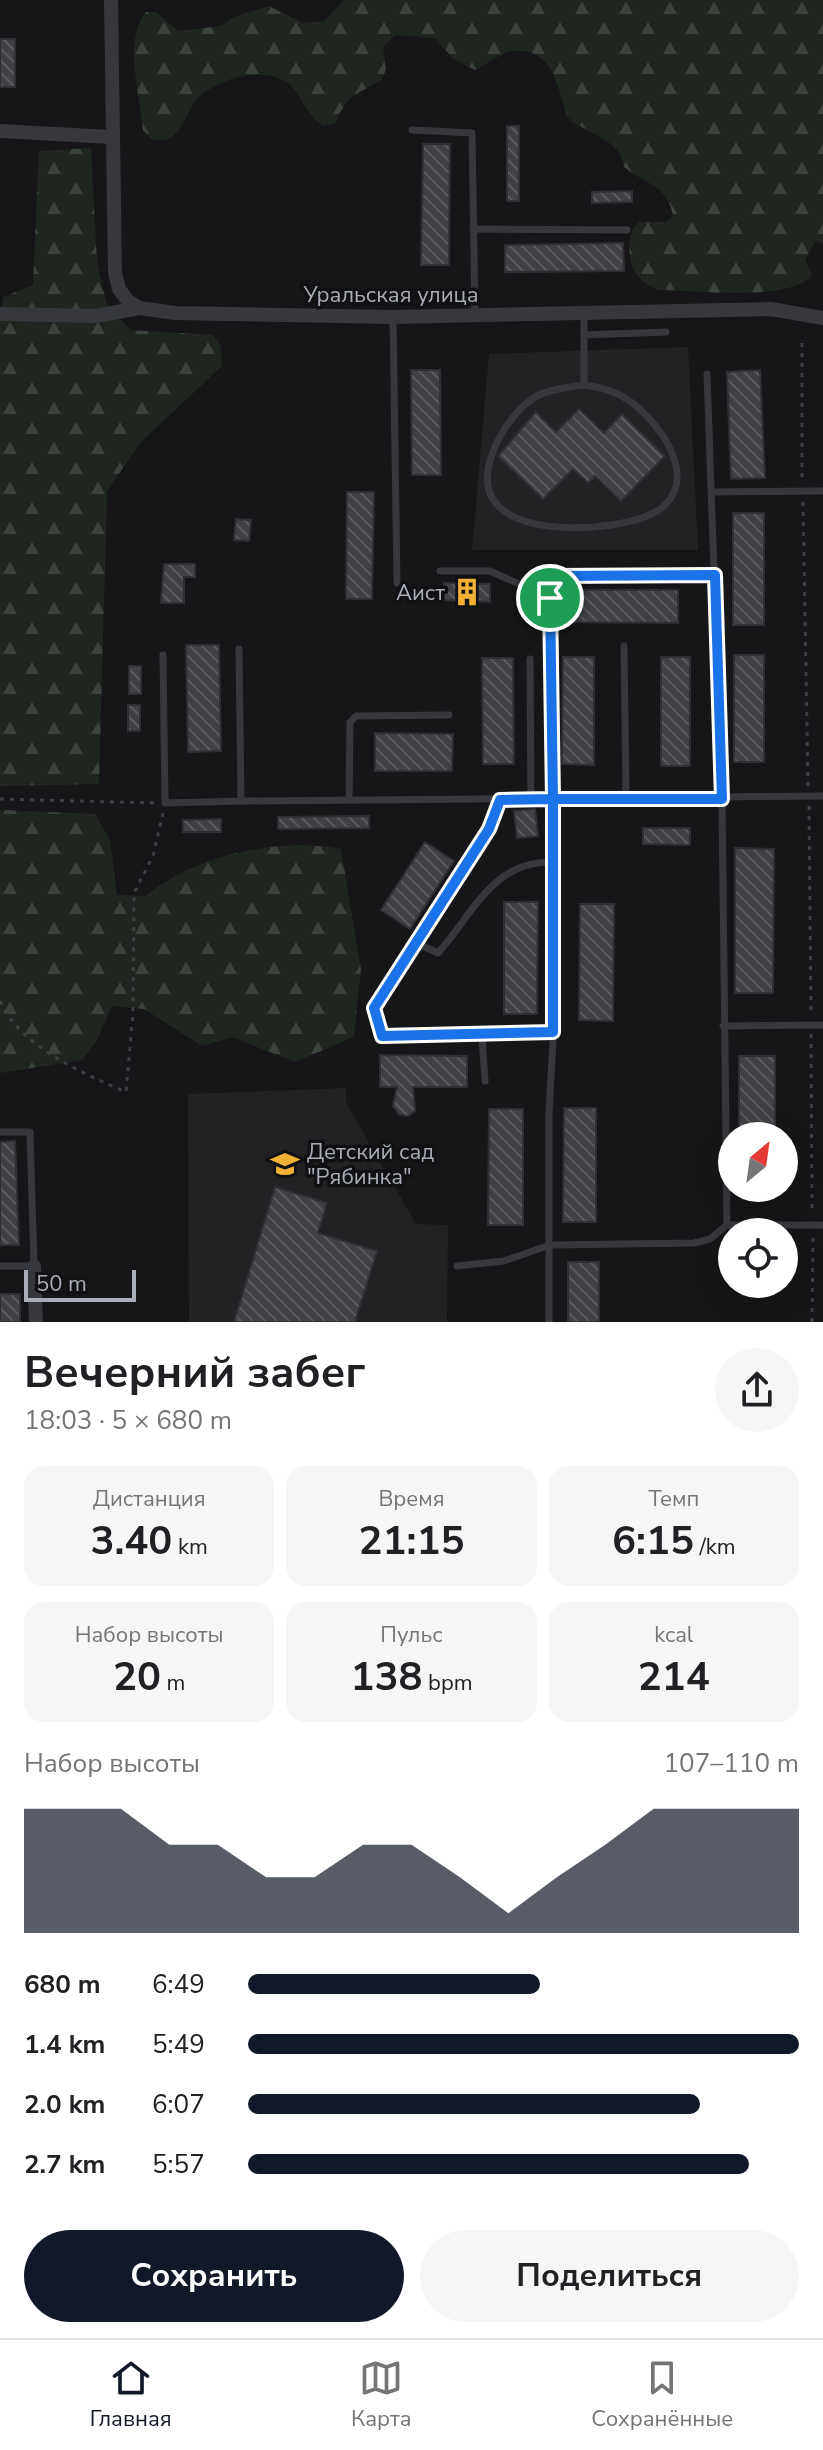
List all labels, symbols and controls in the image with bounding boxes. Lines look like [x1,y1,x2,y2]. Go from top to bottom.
street label: Уральская улица [302,280,479,310]
pin [516,564,584,632]
icon: arrive [528,576,572,620]
building icon: Аист [452,577,482,607]
place label: Аист [396,578,445,608]
north arrow [718,1122,798,1202]
map controls [718,1122,798,1298]
place label: Детский сад "Рябинка" [307,1137,434,1192]
school or university icon: Детский сад "Рябинка" [270,1149,300,1179]
button: locate [718,1218,798,1298]
scale bar [24,1266,136,1302]
text: 50 m [36,1269,87,1299]
text: Вечерний забег [24,1343,365,1403]
button: share [715,1348,799,1432]
text: 18:03 · 5 × 680 m [24,1403,232,1438]
text: Дистанция [93,1484,206,1514]
text: Время [378,1484,445,1514]
text: Темп [648,1484,699,1514]
text: 3.40 [90,1514,172,1568]
text: 21:15 [359,1514,464,1568]
text: 6:15 [612,1514,694,1568]
text: km [172,1532,208,1562]
text: /km [694,1532,736,1562]
text: Набор высоты [75,1620,224,1650]
text: Пульс [380,1620,443,1650]
text: kcal [654,1620,693,1650]
text: 20 [113,1650,161,1704]
text: 138 [350,1650,422,1704]
text: 214 [638,1650,710,1704]
text: m [161,1668,185,1698]
text: bpm [422,1668,473,1698]
text: Набор высоты [24,1746,200,1781]
text: 107–110 m [663,1746,799,1781]
text: 680 m [24,1967,101,2002]
text: 6:49 [152,1967,205,2002]
text: 1.4 km [24,2027,105,2062]
text: 5:49 [152,2027,205,2062]
text: 2.0 km [24,2087,105,2122]
text: 6:07 [152,2087,205,2122]
text: 2.7 km [24,2147,105,2182]
text: 5:57 [152,2147,205,2182]
button: Сохранить [24,2230,404,2322]
button: Поделиться [420,2230,799,2322]
tab: Главная [90,2356,172,2434]
tab: Карта [351,2356,412,2434]
tab: Сохранённые [591,2356,733,2434]

